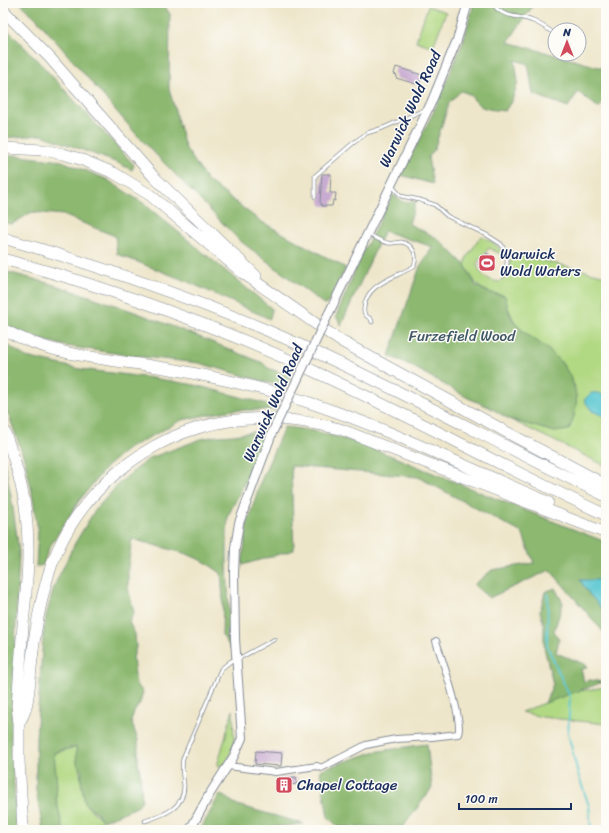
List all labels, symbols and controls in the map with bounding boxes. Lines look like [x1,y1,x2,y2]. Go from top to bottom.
north arrow [547,22,587,62]
text: N [562,23,571,42]
street label: Warwick Wold Road [372,45,449,172]
place label: Warwick Wold Waters [500,241,581,284]
sports icon: Warwick Wold Waters [477,253,497,273]
park label: Furzefield Wood [409,323,516,349]
street label: Warwick Wold Road [235,339,311,466]
place label: Chapel Cottage [297,772,398,798]
building icon: Chapel Cottage [274,775,294,795]
scale bar [459,785,571,811]
text: 100 m [465,788,498,810]

